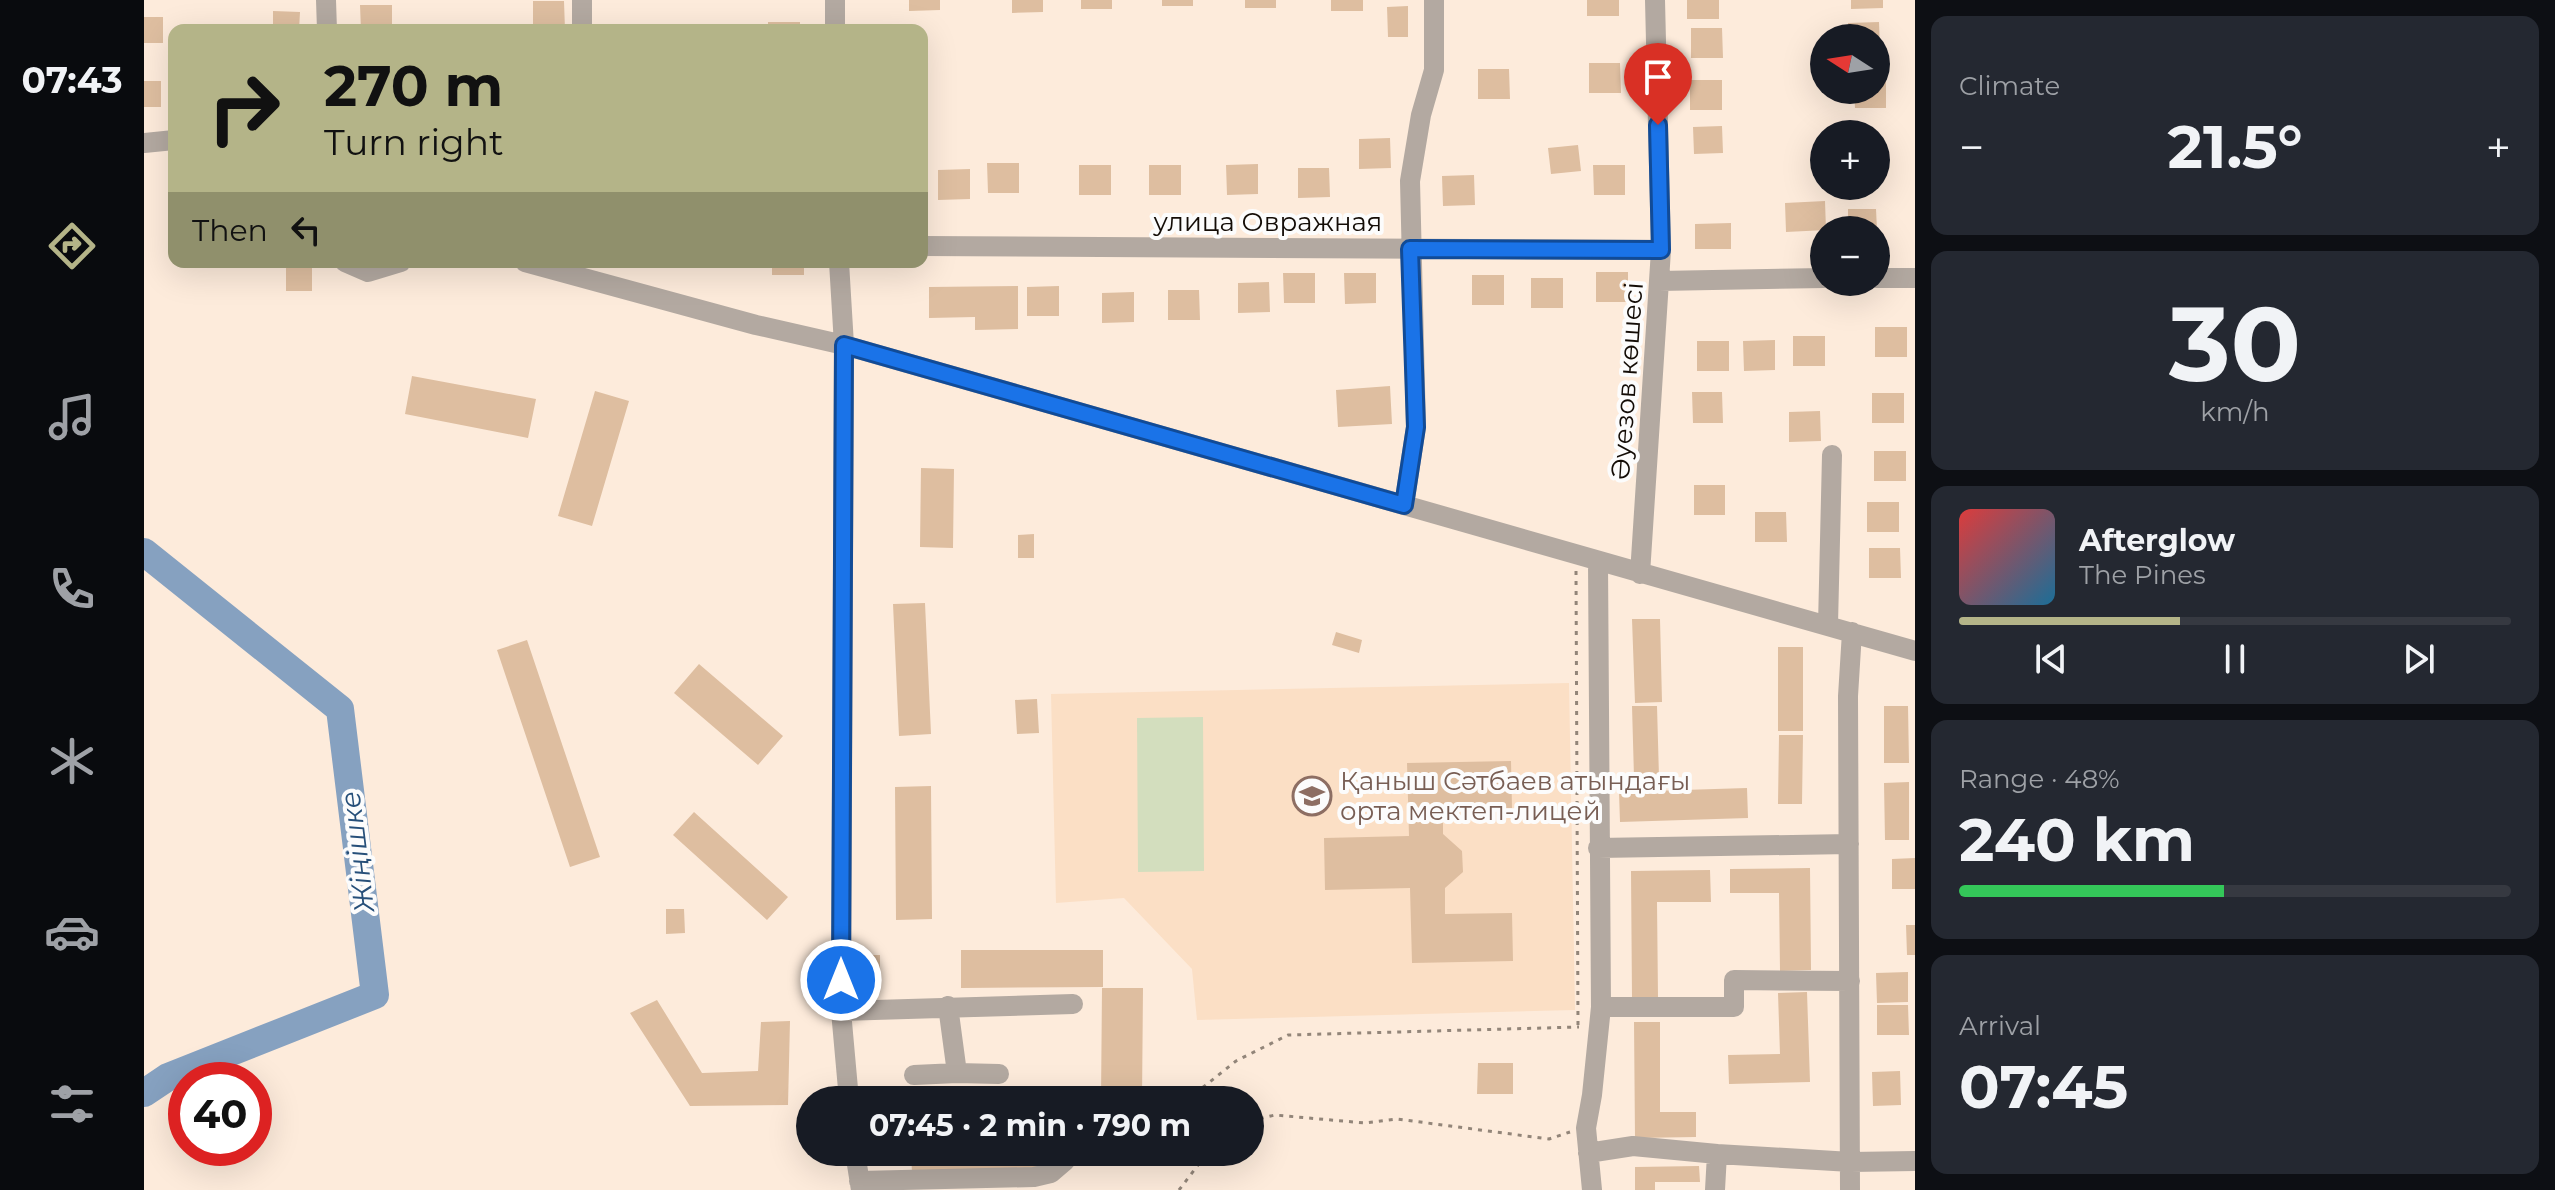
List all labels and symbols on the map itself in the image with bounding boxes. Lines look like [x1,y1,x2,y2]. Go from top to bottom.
north arrow [1810,24,1890,104]
pin [1624,43,1692,125]
street label: улица Овражная [1153,206,1382,238]
street label: Әуезов көшесі [1604,281,1650,481]
place label: Қаныш Сәтбаев атындағы орта мектеп-лицей [1340,765,1690,827]
school or university icon: Қаныш Сәтбаев атындағы орта мектеп-лицей [1291,775,1333,817]
water label: Жіңішке [333,789,381,916]
position arrow [799,938,883,1022]
speed limit sign: 40 [168,1062,272,1166]

